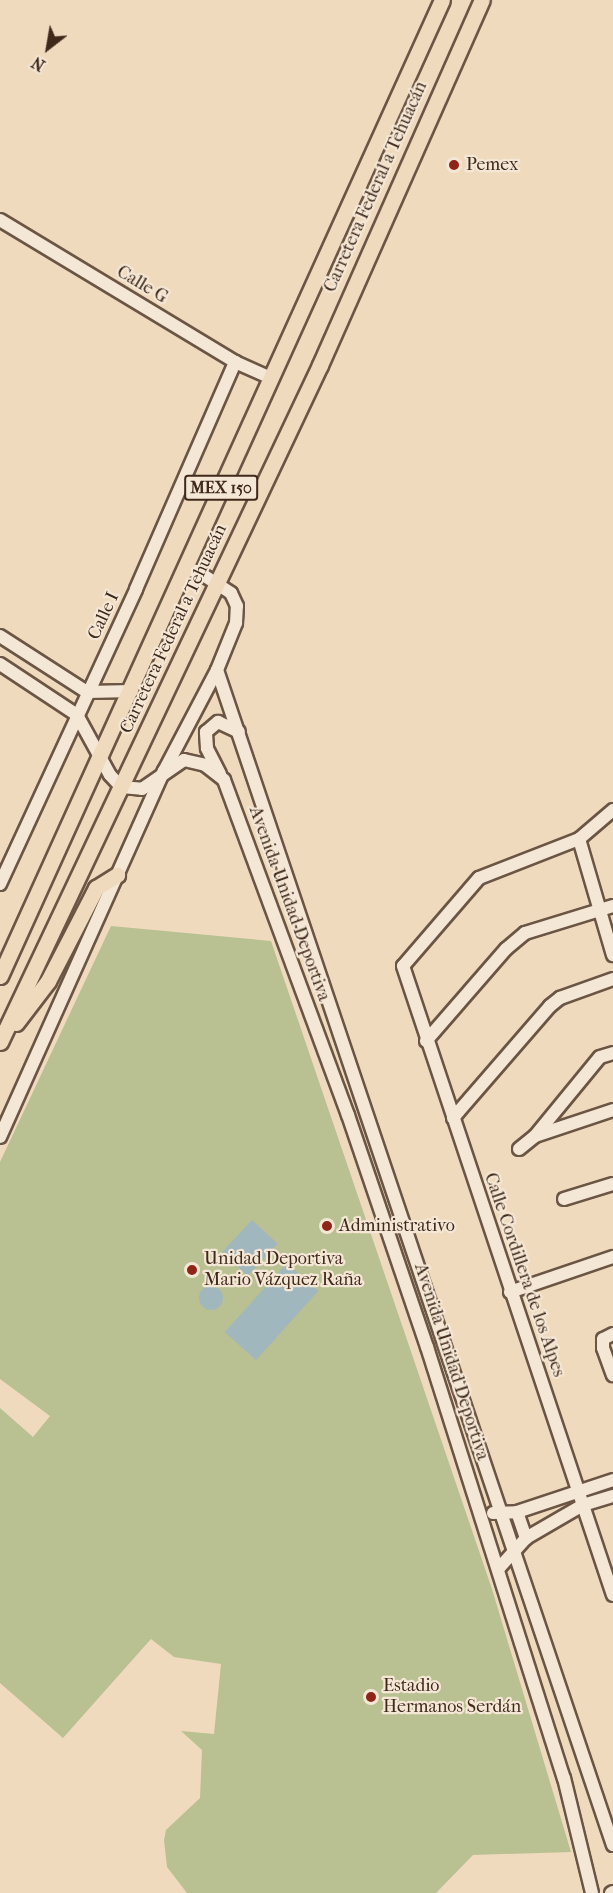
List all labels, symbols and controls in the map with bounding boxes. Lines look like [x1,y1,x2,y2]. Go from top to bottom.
north arrow [18,18,78,78]
text: N [28,53,49,75]
street label: Carretera Federal a Tehuacán [320,78,432,296]
place label: Pemex [466,154,518,176]
marker: Pemex [447,158,461,172]
street label: Calle G [113,261,171,309]
road number: MEX 150 [184,475,258,501]
street label: Carretera Federal a Tehuacán [116,521,232,737]
street label: Calle I [84,589,124,643]
street label: Avenida Unidad Deportiva [244,804,334,1004]
street label: Calle Cordillera de los Alpes [479,1170,569,1380]
place label: Administrativo [339,1215,455,1237]
marker: Administrativo [320,1219,334,1233]
place label: Unidad Deportiva Mario Vázquez Raña [204,1249,362,1292]
street label: Avenida Unidad Deportiva [409,1261,493,1463]
marker: Unidad Deportiva Mario Vázquez Raña [185,1263,199,1277]
place label: Estadio Hermanos Serdán [383,1676,521,1718]
marker: Estadio Hermanos Serdán [364,1690,378,1704]

